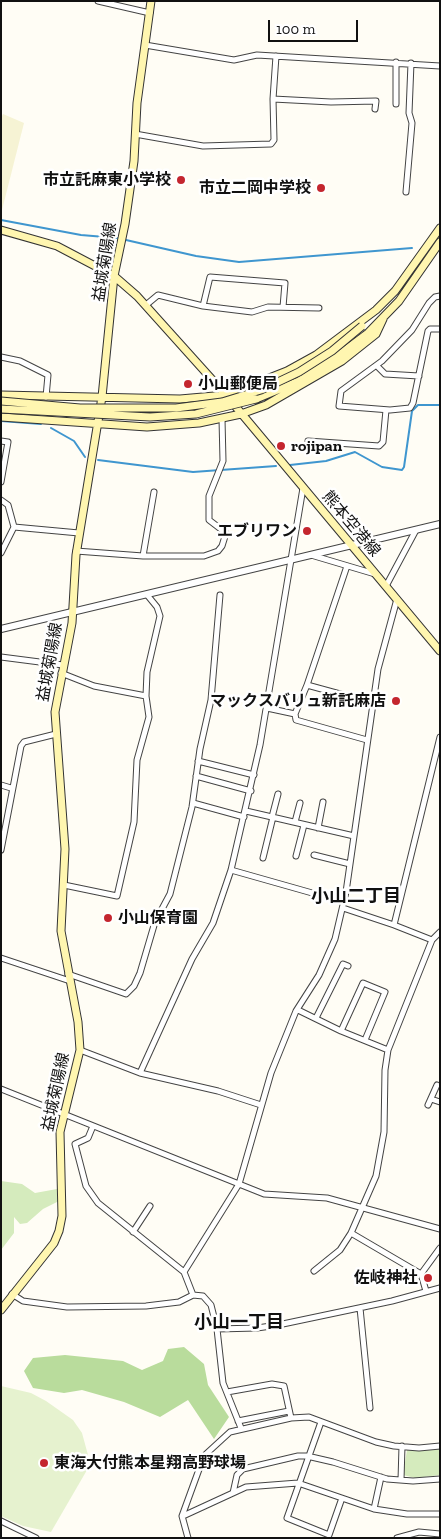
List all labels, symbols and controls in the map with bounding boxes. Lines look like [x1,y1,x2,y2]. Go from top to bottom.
scale bar [271,10,361,42]
text: 100 m [276,20,315,38]
place label: 市立託麻東小学校 [43,170,171,190]
marker: 市立託麻東小学校 [175,174,187,186]
place label: 市立二岡中学校 [199,178,311,198]
marker: 市立二岡中学校 [315,182,327,194]
street label: 益城菊陽線 [89,221,121,303]
place label: 小山郵便局 [198,374,278,394]
marker: 小山郵便局 [182,378,194,390]
place label: rojipan [291,436,342,456]
marker: rojipan [275,440,287,452]
street label: 熊本空港線 [318,487,384,561]
place label: エブリワン [217,521,297,541]
marker: エブリワン [301,525,313,537]
street label: 益城菊陽線 [34,621,66,703]
place label: マックスバリュ新託麻店 [210,691,386,711]
marker: マックスバリュ新託麻店 [390,695,402,707]
district label: 小山二丁目 [311,886,401,908]
place label: 小山保育園 [118,908,198,928]
marker: 小山保育園 [102,912,114,924]
street label: 益城菊陽線 [38,1051,74,1133]
place label: 佐岐神社 [354,1268,418,1288]
marker: 佐岐神社 [422,1272,434,1284]
district label: 小山一丁目 [194,1312,284,1334]
place label: 東海大付熊本星翔高野球場 [54,1453,246,1473]
marker: 東海大付熊本星翔高野球場 [38,1457,50,1469]

